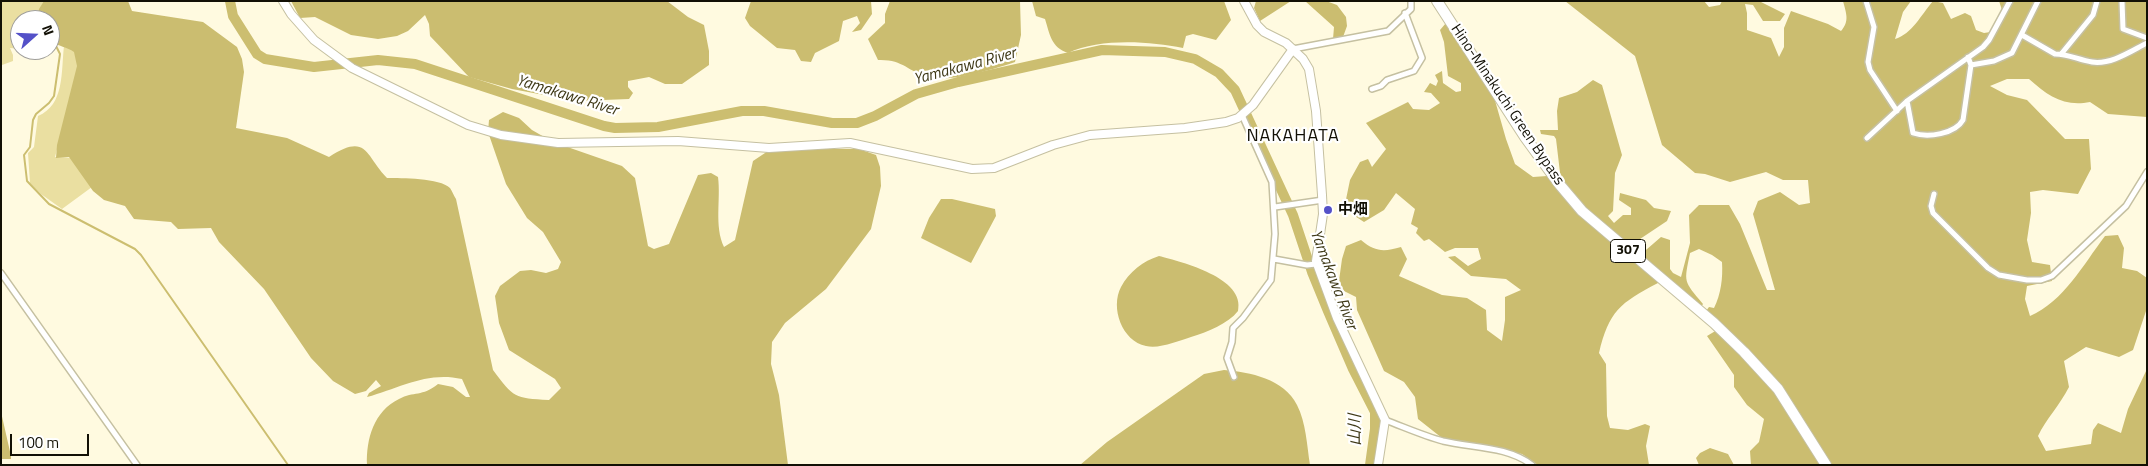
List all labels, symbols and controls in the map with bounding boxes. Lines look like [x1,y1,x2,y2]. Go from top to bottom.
north arrow [10,10,60,60]
street label: Hino-Minakuchi Green Bypass [1446,21,1568,189]
text: N [37,22,60,38]
water label: Yamakawa River [912,44,1018,90]
water label: Yamakawa River [514,71,620,121]
district label: NAKAHATA [1245,126,1341,148]
place label: 中畑 [1338,201,1368,219]
marker: 中畑 [1322,204,1334,216]
water label: Yamakawa River [1305,228,1361,332]
road number: 307 [1610,240,1646,262]
water label: 山川 [1346,414,1366,446]
scale bar [12,424,91,456]
text: 100 m [18,431,59,454]

